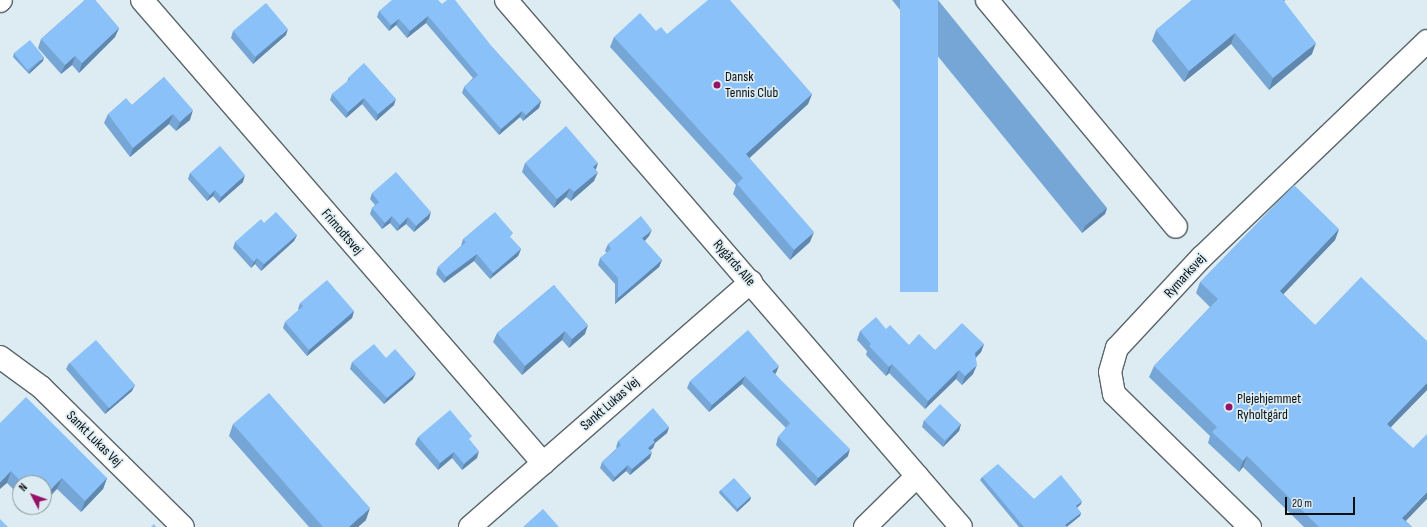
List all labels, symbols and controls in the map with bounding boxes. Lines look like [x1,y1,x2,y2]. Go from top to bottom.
place label: Dansk Tennis Club [725,69,778,102]
marker: Dansk Tennis Club [712,80,722,90]
street label: Frimodtsvej [318,206,366,258]
street label: Rygårds Alle [709,236,759,290]
street label: Rymarksvej [1161,250,1209,302]
street label: Sankt Lukas Vej [577,374,643,434]
place label: Plejehjemmet Ryholtgård [1237,391,1301,424]
marker: Plejehjemmet Ryholtgård [1224,402,1234,412]
street label: Sankt Lukas Vej [63,408,125,470]
north arrow [12,475,52,515]
text: N [16,481,30,494]
scale bar [1287,489,1357,515]
text: 20 m [1292,496,1312,511]

